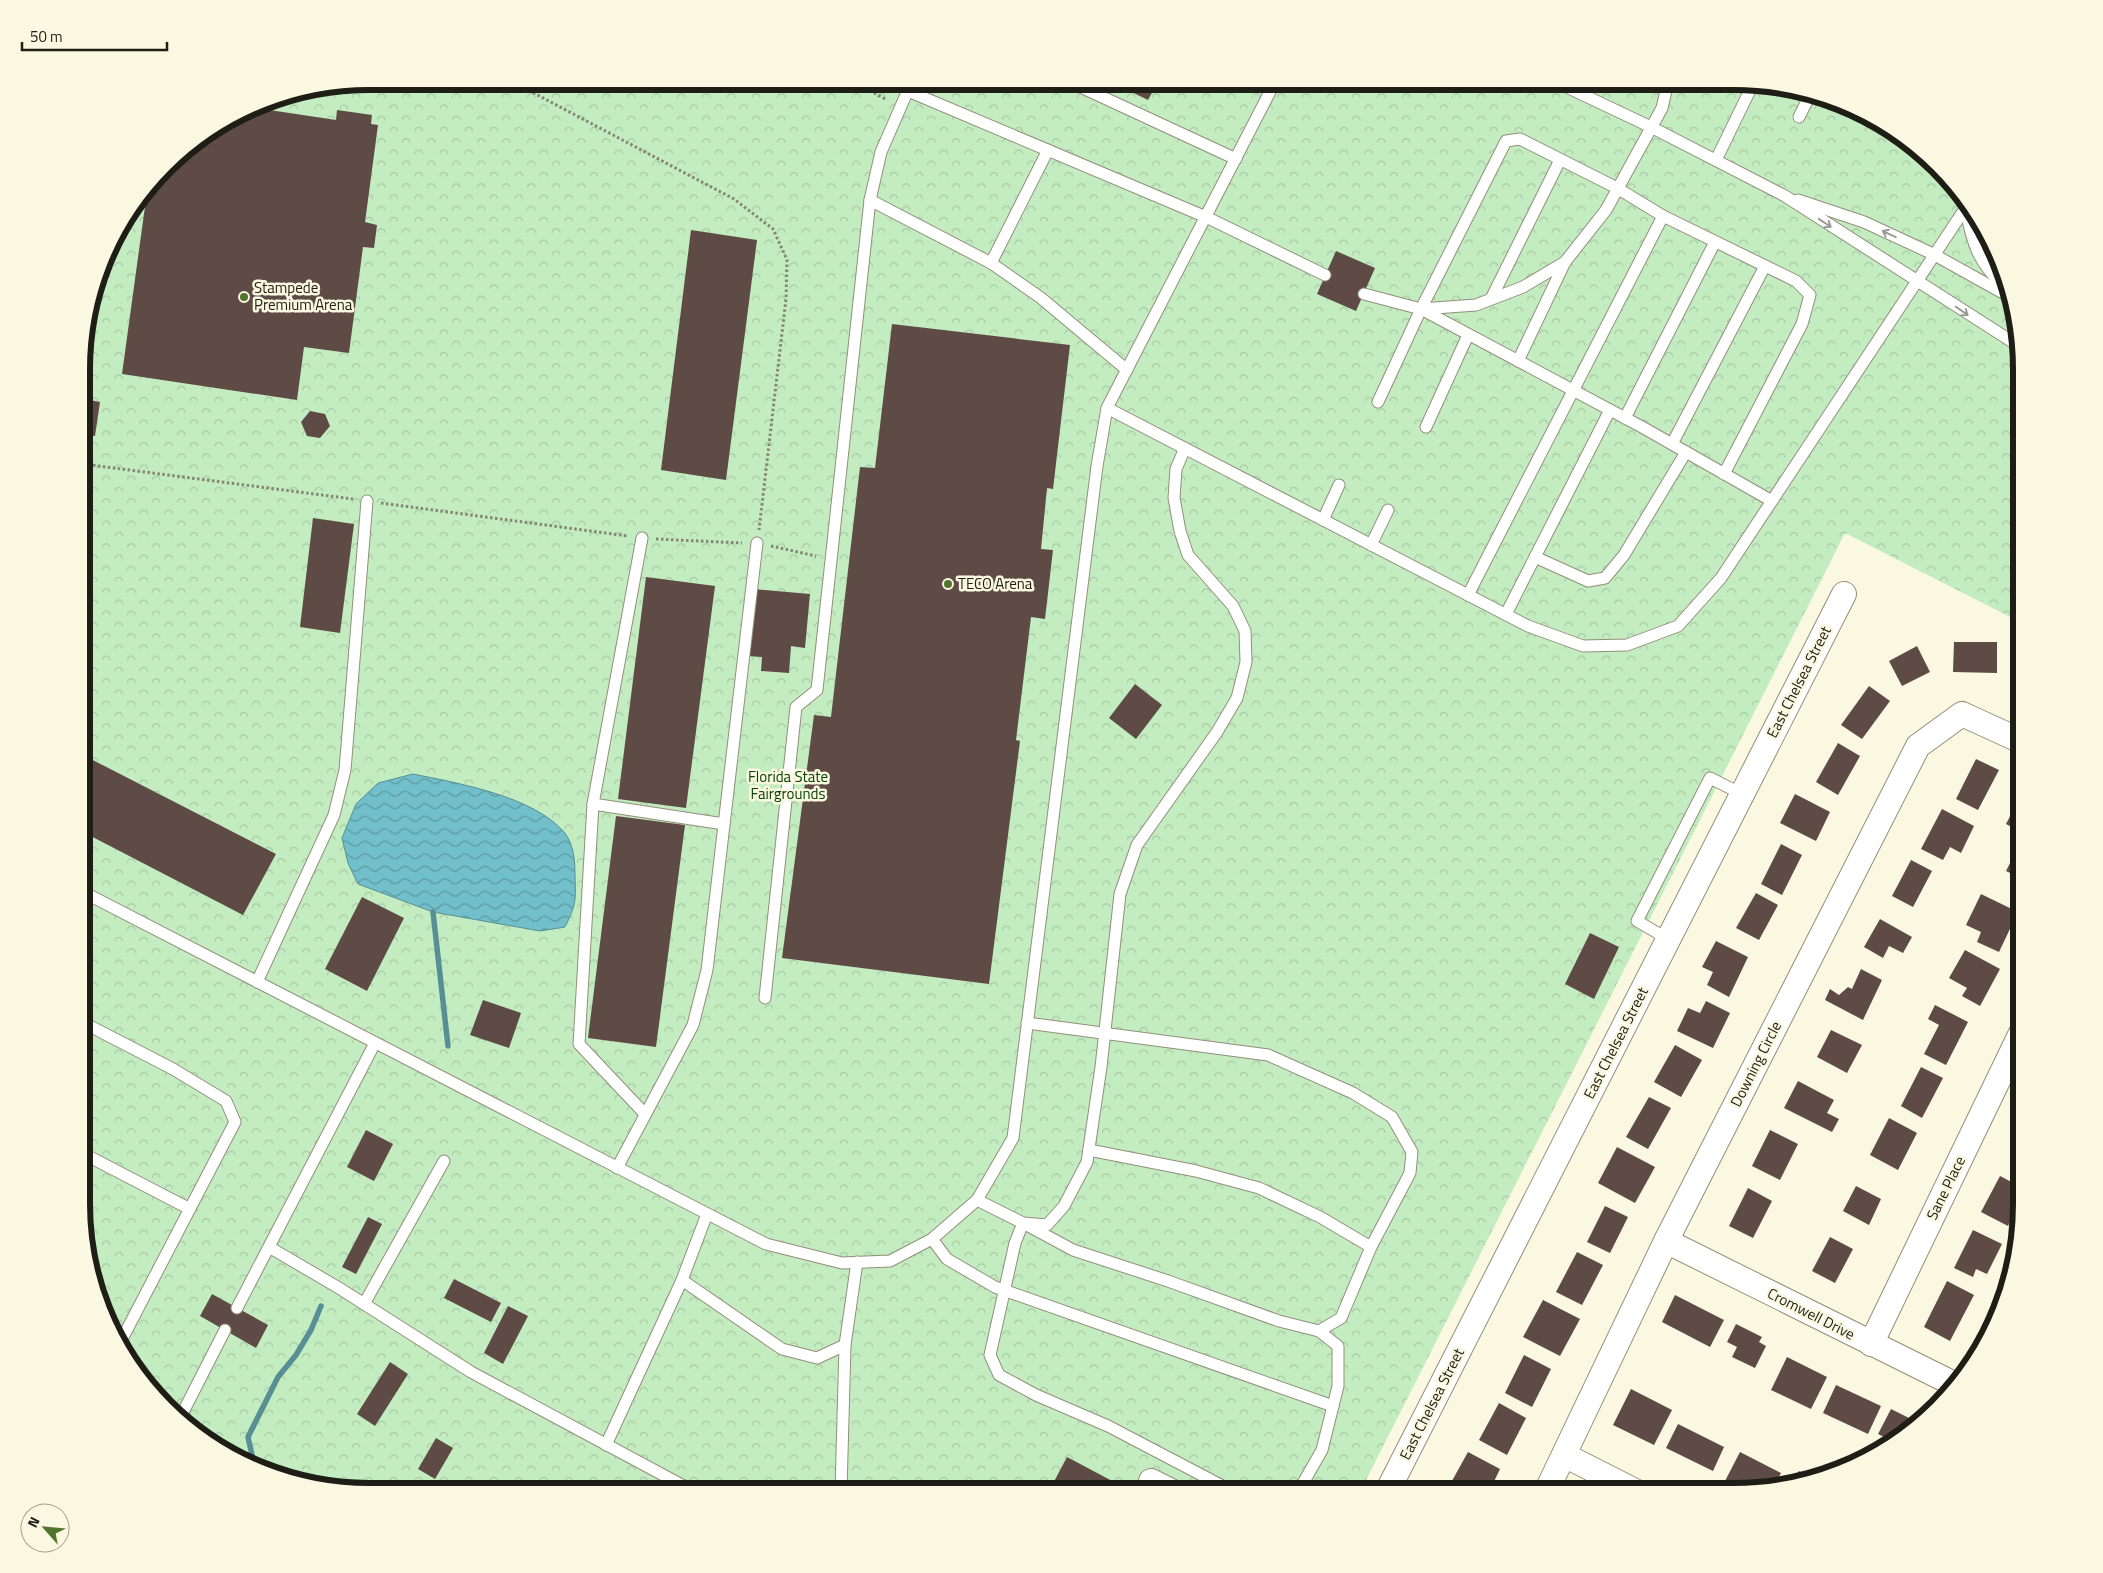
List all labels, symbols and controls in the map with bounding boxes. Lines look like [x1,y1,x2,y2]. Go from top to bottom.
scale bar [22,20,168,52]
text: 50 m [30,25,63,48]
one-way arrow [1818,218,1832,228]
one-way arrow [1882,228,1897,238]
place label: Stampede Premium Arena [254,276,353,316]
marker: Stampede Premium Arena [238,291,250,303]
one-way arrow [1955,306,1969,316]
place label: TECO Arena [958,572,1033,595]
marker: TECO Arena [942,578,954,590]
street label: East Chelsea Street [1760,621,1837,742]
park label: Florida State Fairgrounds [748,765,828,805]
street label: East Chelsea Street [1577,982,1654,1103]
street label: Downing Circle [1724,1017,1787,1111]
street label: Sane Place [1920,1152,1971,1224]
street label: Cromwell Drive [1763,1282,1859,1345]
street label: East Chelsea Street [1393,1343,1470,1464]
north arrow [20,1503,70,1553]
text: N [21,1513,45,1531]

